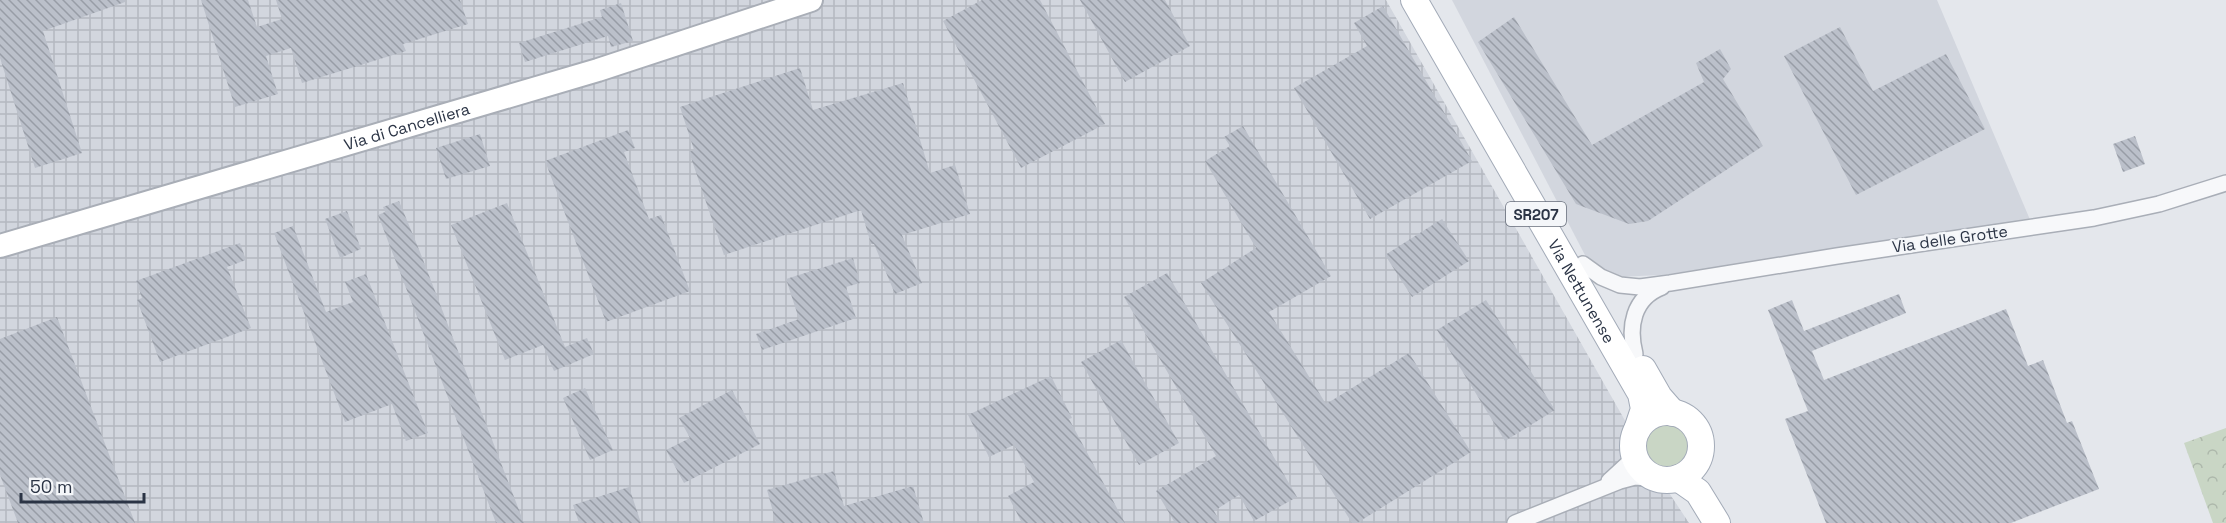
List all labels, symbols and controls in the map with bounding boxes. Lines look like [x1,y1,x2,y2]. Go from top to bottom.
street label: Via di Cancelliera [341,98,472,155]
road number: SR207 [1506,202,1566,226]
street label: Via delle Grotte [1891,220,2009,258]
street label: Via Nettunense [1544,235,1620,347]
scale bar [21,466,144,504]
text: 50 m [30,475,72,498]

